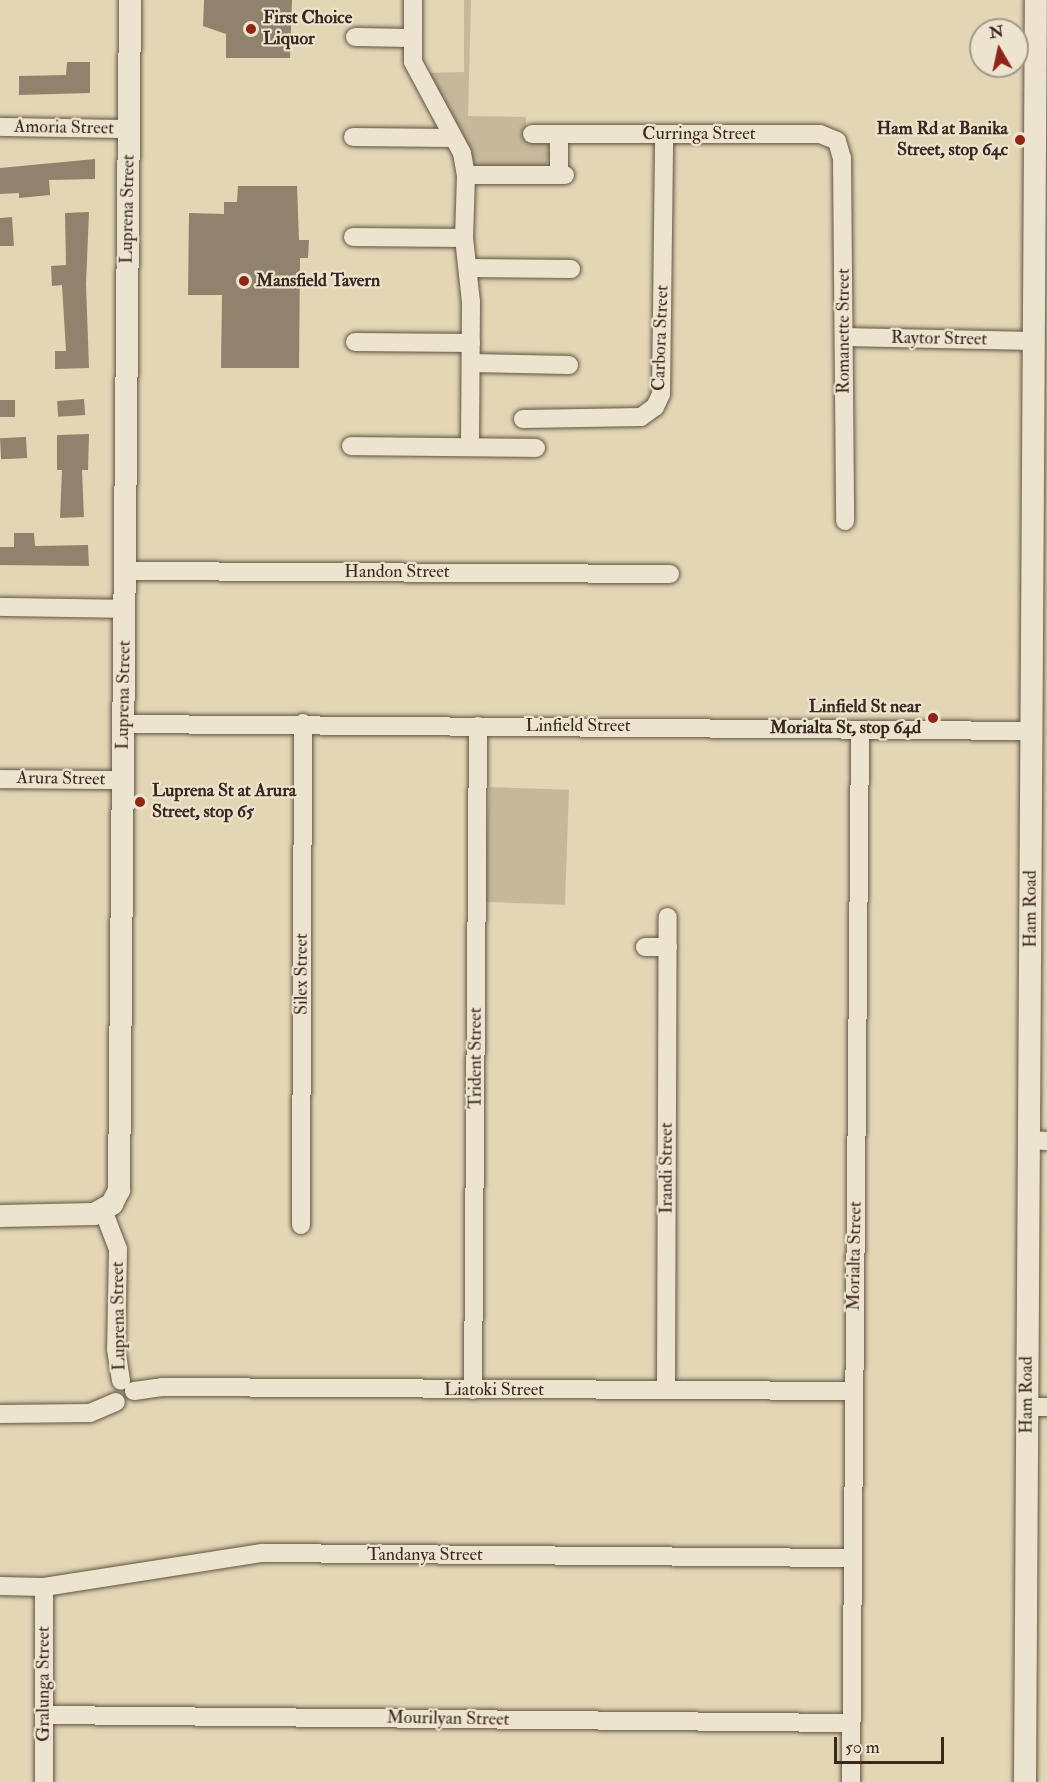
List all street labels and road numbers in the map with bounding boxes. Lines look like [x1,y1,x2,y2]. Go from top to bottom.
street label: Amoria Street [14,116,114,140]
street label: Curringa Street [642,123,756,145]
street label: Luprena Street [116,154,140,264]
street label: Romanette Street [833,268,855,394]
street label: Carbora Street [648,285,674,391]
street label: Raytor Street [891,327,987,351]
street label: Handon Street [344,561,450,583]
street label: Luprena Street [112,640,136,750]
street label: Linfield Street [525,715,631,737]
street label: Arura Street [16,767,106,791]
street label: Ham Road [1020,870,1042,948]
street label: Silex Street [291,933,313,1015]
street label: Trident Street [465,1007,487,1109]
street label: Irandi Street [656,1122,678,1214]
street label: Morialta Street [843,1201,867,1311]
street label: Luprena Street [107,1261,131,1371]
street label: Ham Road [1016,1356,1038,1434]
street label: Liatoki Street [444,1379,544,1401]
street label: Tandanya Street [367,1544,483,1566]
street label: Gralunga Street [33,1626,55,1742]
street label: Mourilyan Street [386,1707,510,1731]

